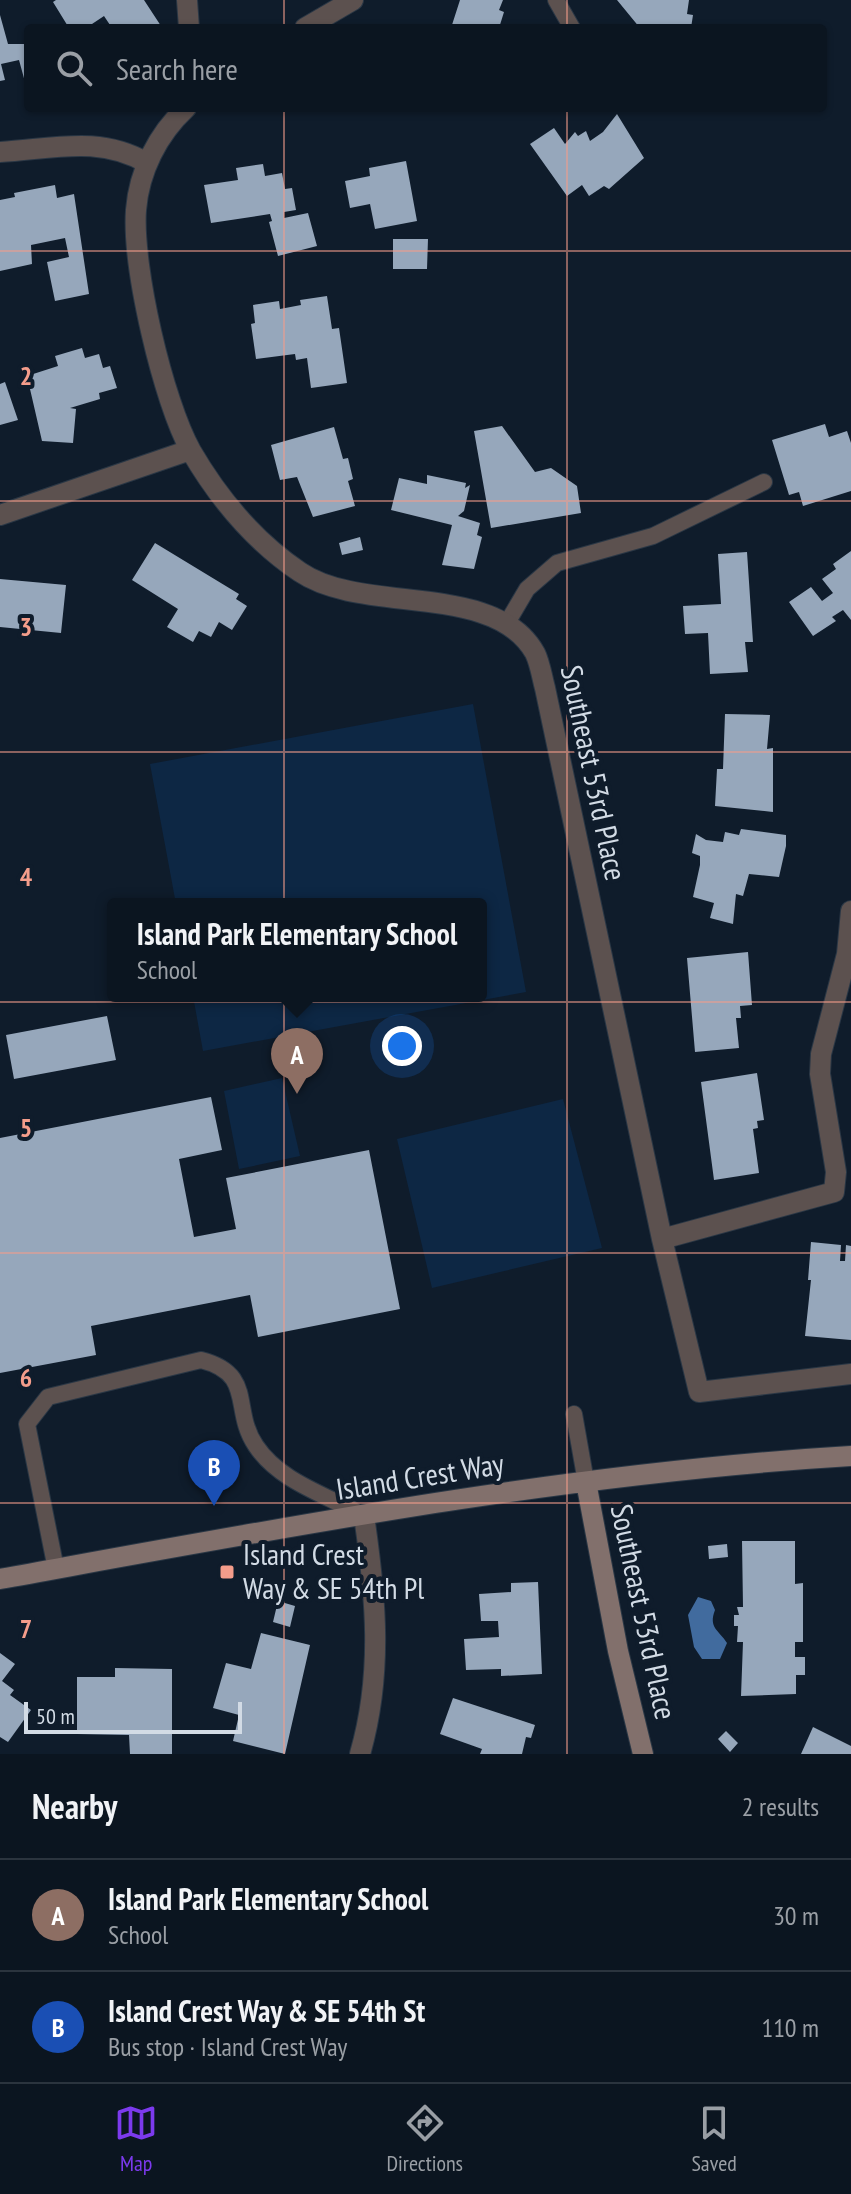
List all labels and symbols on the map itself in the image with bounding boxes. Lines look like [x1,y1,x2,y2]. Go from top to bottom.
text: 2 [20,359,32,392]
text: 3 [20,610,32,643]
street label: Southeast 53rd Place [553,661,636,884]
text: 4 [20,860,33,893]
your location [382,1026,422,1066]
pin: A [271,1028,323,1094]
text: 5 [20,1111,32,1144]
text: 6 [20,1361,32,1394]
pin: B [188,1440,240,1506]
street label: Island Crest Way [333,1443,507,1508]
street label: Southeast 53rd Place [603,1500,686,1723]
place label: Island Crest Way & SE 54th Pl [243,1534,424,1607]
marker: Island Crest Way & SE 54th Pl [218,1563,236,1581]
text: 7 [20,1612,32,1645]
scale bar [24,1698,242,1734]

